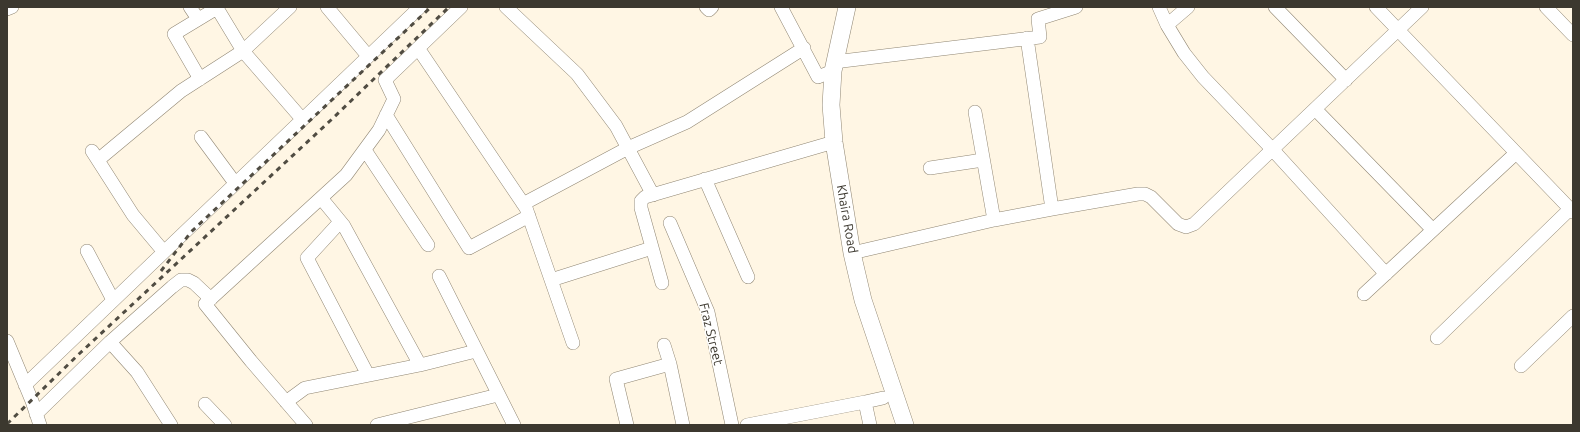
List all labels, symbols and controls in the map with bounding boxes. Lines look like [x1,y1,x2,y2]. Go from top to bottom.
street label: Khaira Road [833,183,861,255]
street label: Fraz Street [696,301,726,367]

